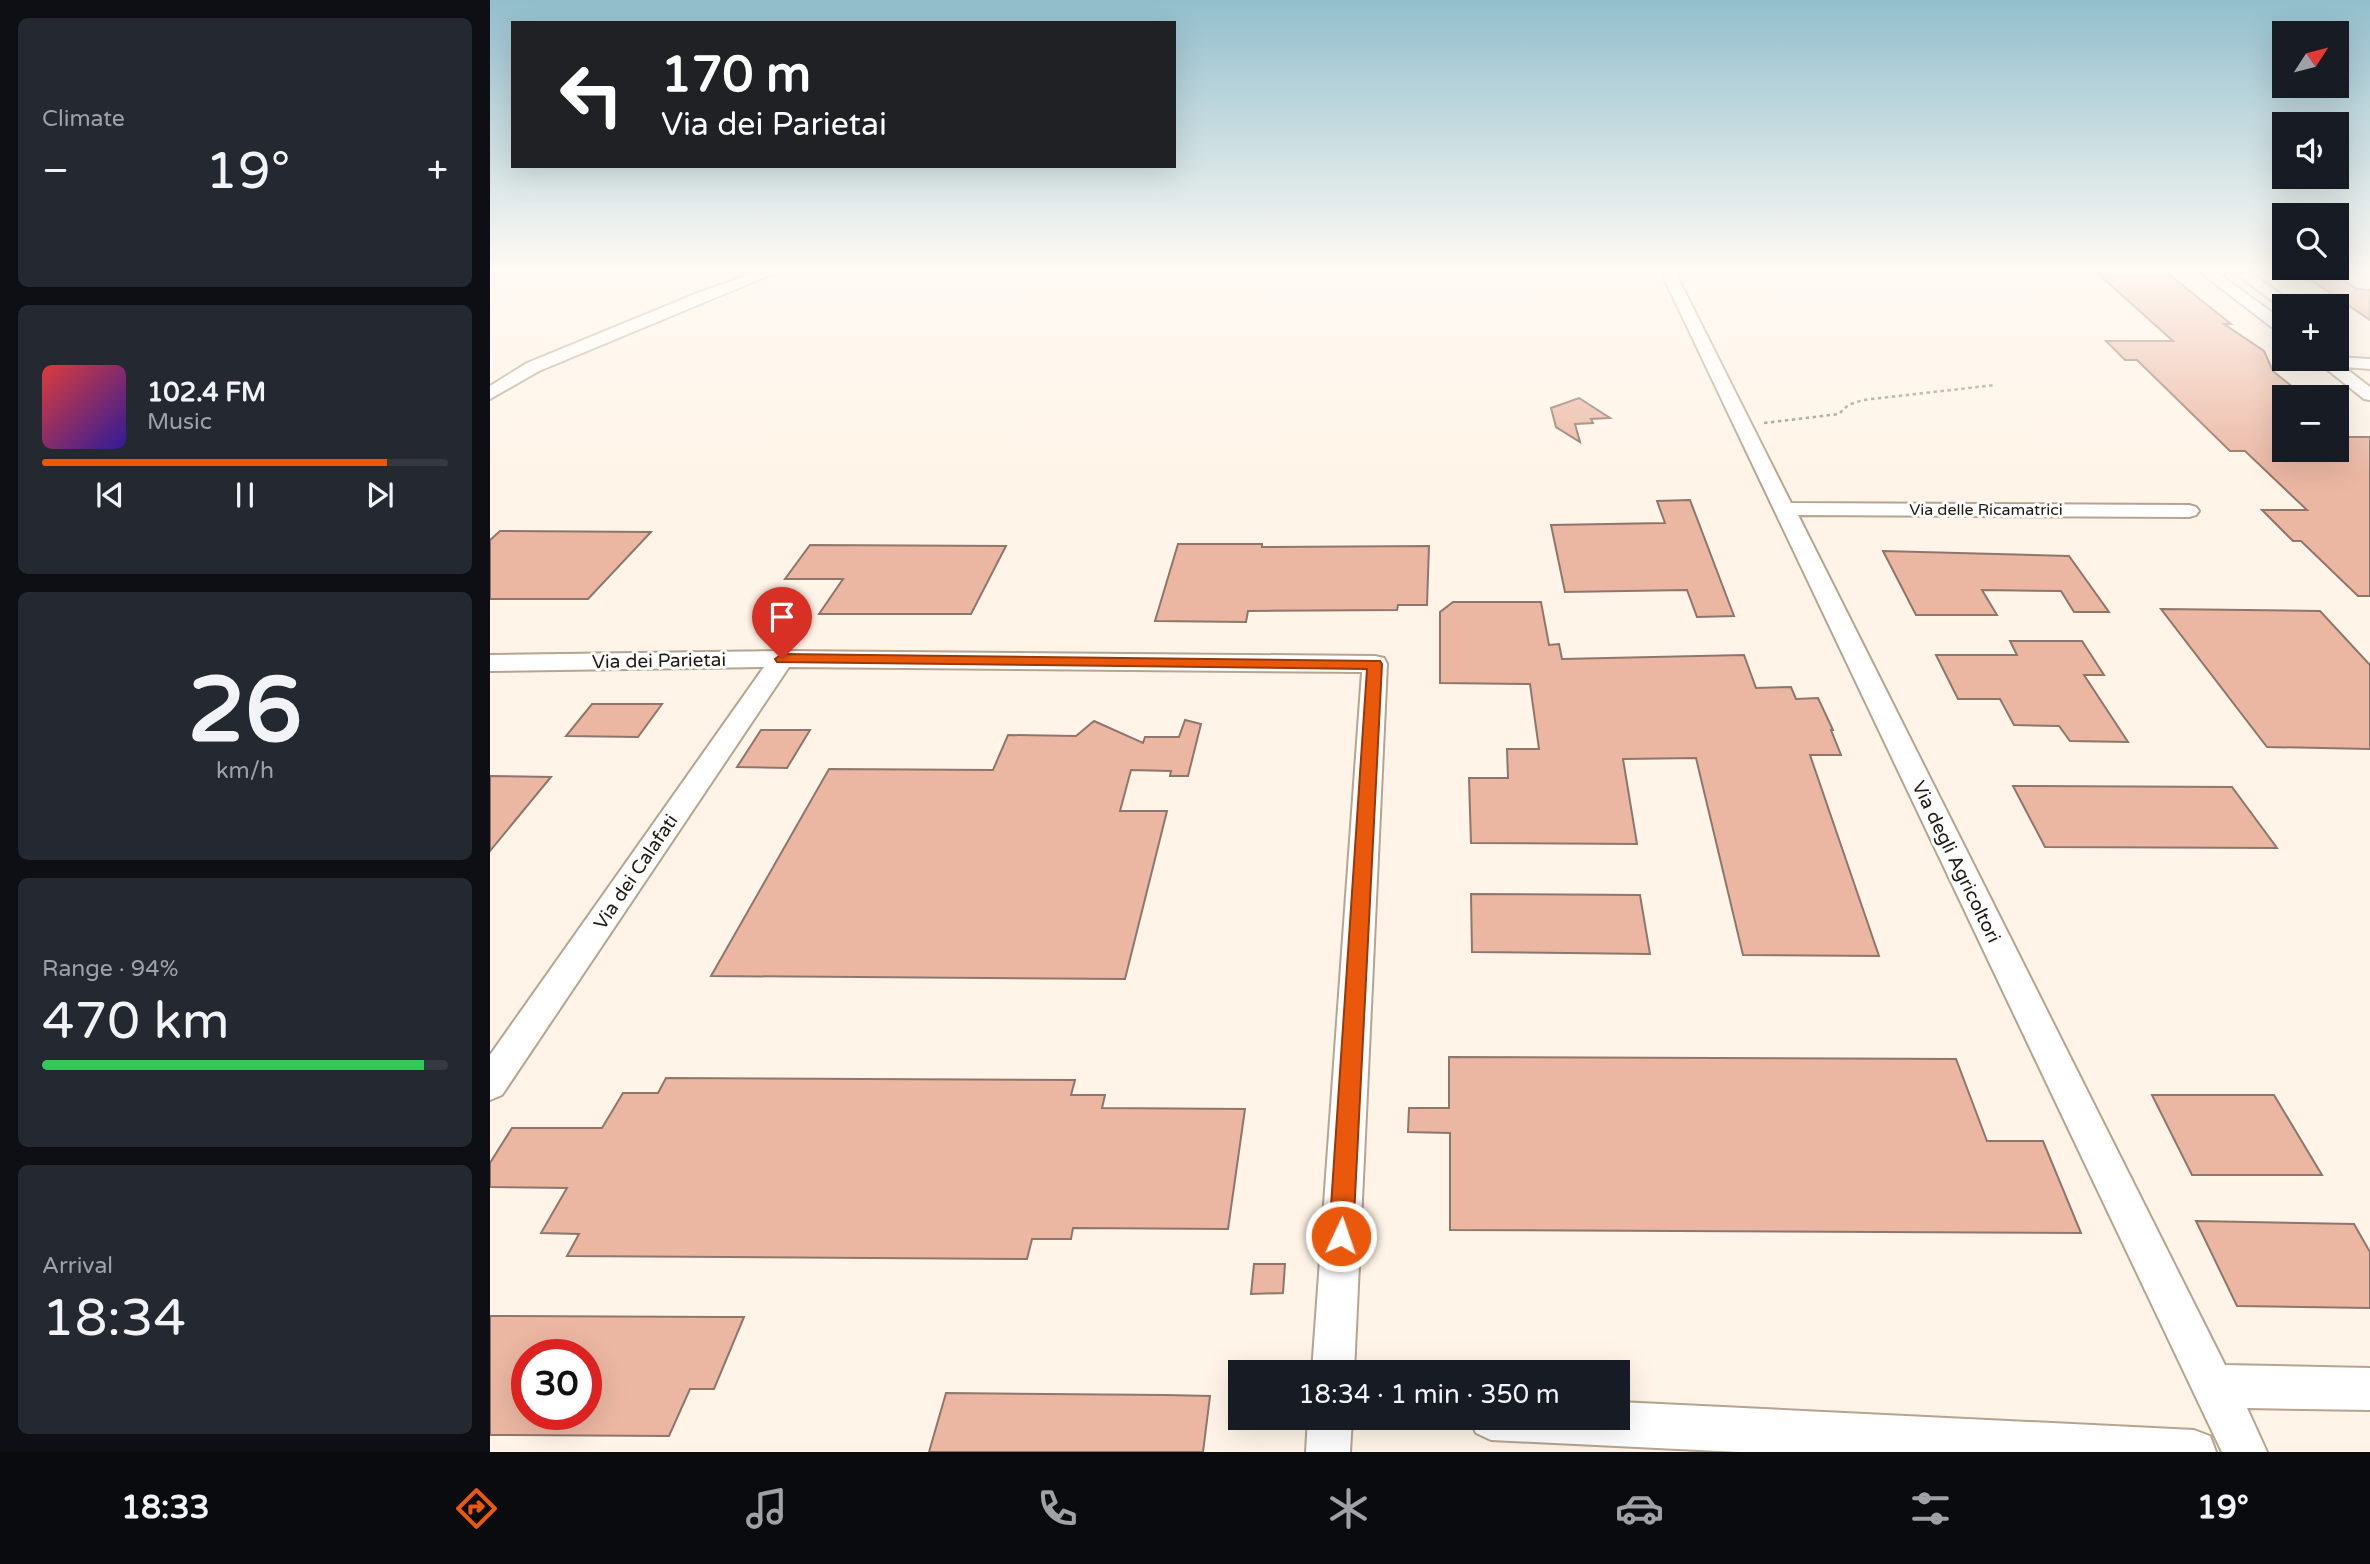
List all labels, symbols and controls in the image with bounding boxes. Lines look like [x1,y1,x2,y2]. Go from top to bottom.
north arrow [2272,21,2348,98]
map controls [2272,21,2349,462]
text: 170 m [661,46,811,105]
icon: left [546,49,637,140]
text: Climate [42,105,125,133]
text: Via dei Parietai [661,106,887,144]
button: sound [2272,112,2349,189]
text: 19° [205,140,290,203]
text: − [42,148,69,194]
text: + [427,148,448,194]
button: search [2272,203,2349,280]
button: + [2272,294,2349,371]
text: 102.4 FM [147,377,266,408]
button: − [2272,385,2349,462]
text: Music [147,408,212,436]
icon: previous [91,476,129,514]
icon: pause [226,476,264,514]
icon: next [361,476,399,514]
street label: Via delle Ricamatrici [1909,500,2063,520]
pin [752,587,812,659]
icon: arrive [763,598,801,636]
street label: Via dei Parietai [592,649,726,673]
text: 26 [188,656,302,766]
text: km/h [216,757,274,785]
street label: Via degli Agricoltori [1907,777,2005,947]
street label: Via dei Calafati [589,810,683,934]
text: Range · 94% [42,955,178,983]
text: 470 km [42,990,230,1053]
position arrow [1304,1199,1378,1273]
text: Arrival [42,1252,113,1280]
text: 18:34 [42,1287,186,1350]
speed limit sign: 30 [511,1339,602,1430]
text: 18:34 · 1 min · 350 m [1298,1379,1560,1410]
icon: directions [452,1484,501,1533]
icon: music [742,1484,791,1533]
icon: phone [1033,1484,1082,1533]
icon: climate [1324,1484,1373,1533]
icon: car [1615,1484,1664,1533]
icon: filters [1906,1484,1955,1533]
text: 18:33 [121,1489,210,1527]
text: 19° [2197,1489,2249,1527]

